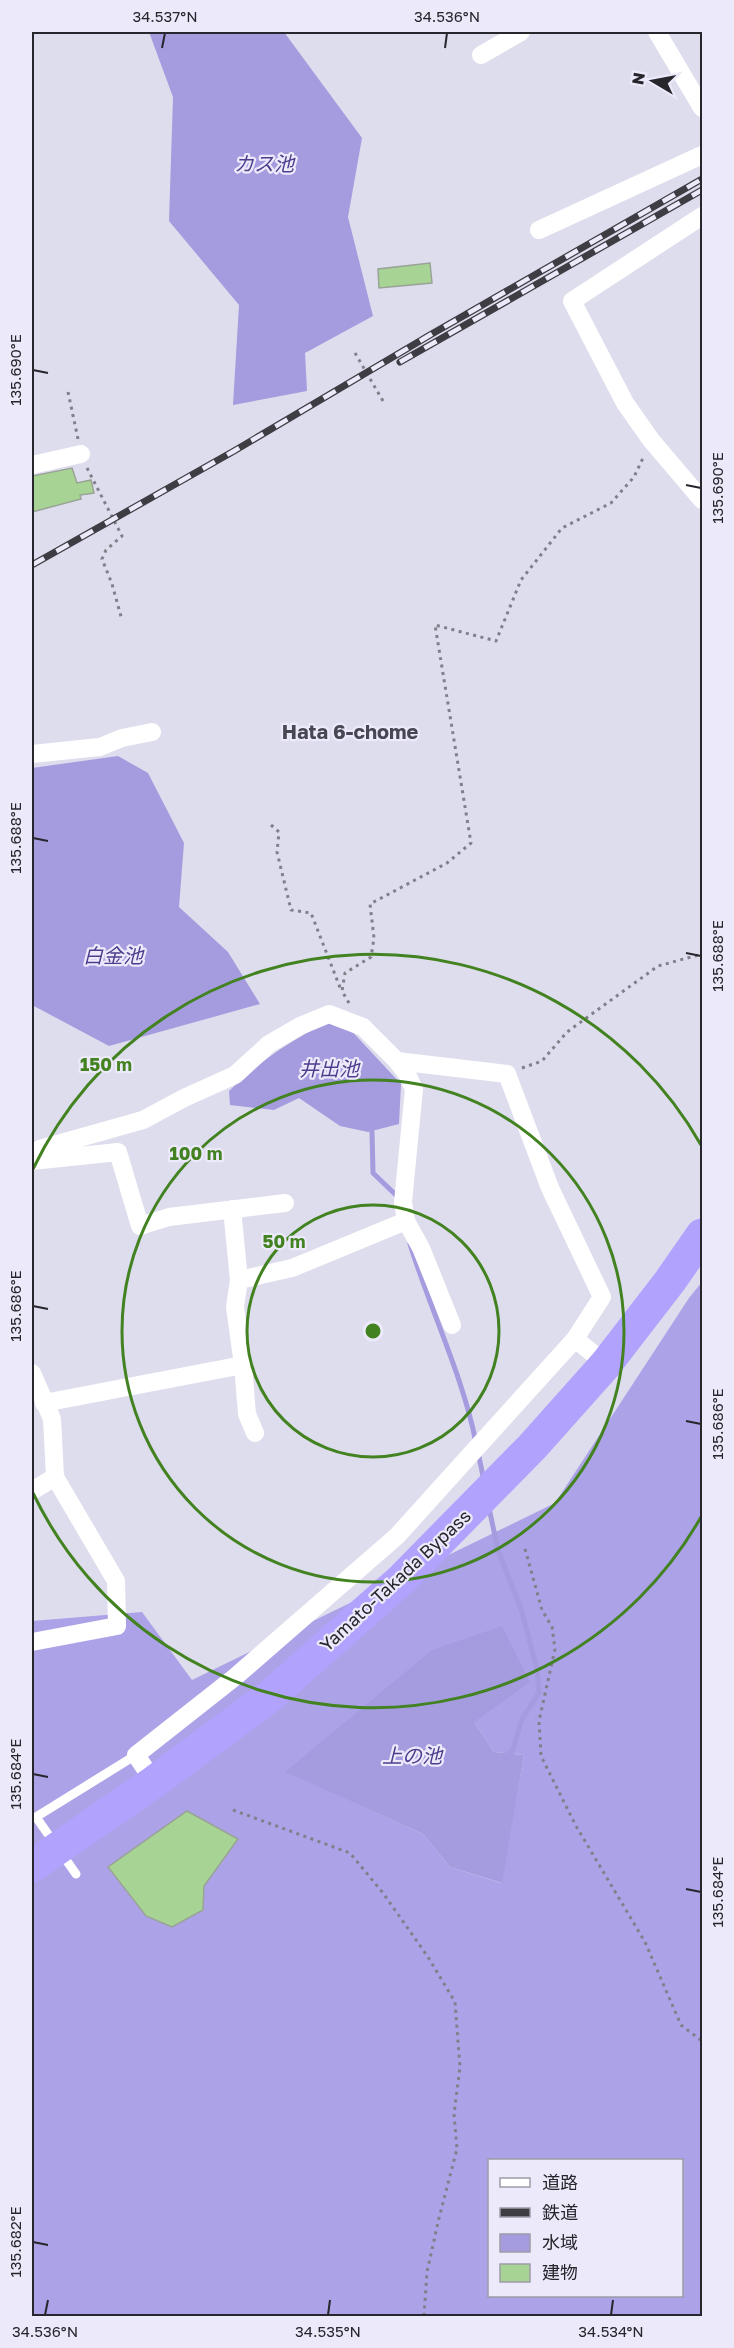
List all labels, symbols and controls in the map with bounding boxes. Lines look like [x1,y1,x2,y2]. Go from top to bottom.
text: 34.537°N [132,7,198,25]
text: 34.536°N [414,7,480,25]
north arrow [623,51,683,111]
text: N [627,71,649,86]
water label: カス池 [234,151,296,175]
text: 135.690°E [6,334,24,406]
text: 135.690°E [708,452,726,524]
district label: Hata 6-chome [282,719,418,743]
text: 135.688°E [6,802,24,874]
text: 135.688°E [708,920,726,992]
water label: 白金池 [83,943,145,967]
text: 150 m [80,1053,132,1075]
water label: 井出池 [299,1056,361,1080]
text: 100 m [170,1142,222,1164]
text: 50 m [263,1230,305,1252]
text: 135.686°E [6,1270,24,1342]
centre of rings [363,1321,383,1341]
text: 135.686°E [708,1388,726,1460]
street label: Yamato-Takada Bypass [315,1504,475,1656]
text: 135.684°E [6,1739,24,1809]
water label: 上の池 [382,1743,444,1767]
text: 135.684°E [708,1857,726,1927]
legend [488,2159,683,2297]
text: 道路 [542,2171,578,2193]
text: 鉄道 [542,2201,578,2223]
text: 135.682°E [6,2206,24,2278]
text: 水域 [542,2231,578,2253]
text: 建物 [542,2261,578,2283]
text: 34.536°N [12,2322,78,2340]
text: 34.535°N [295,2322,361,2340]
text: 34.534°N [578,2322,644,2340]

